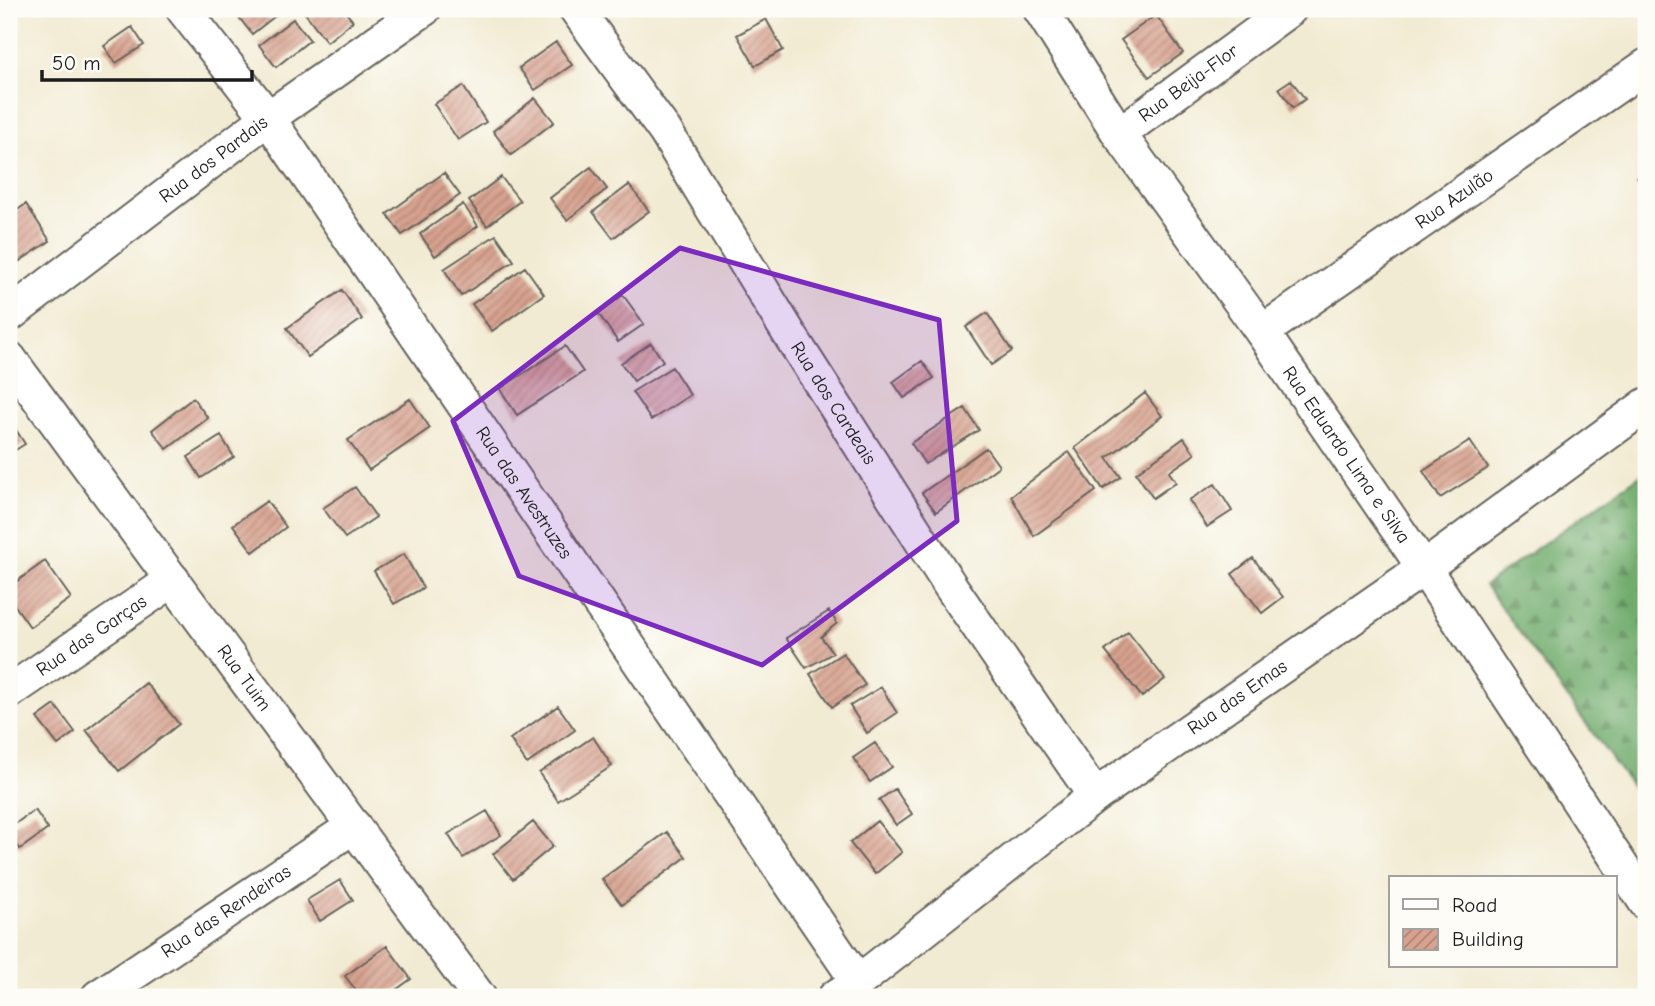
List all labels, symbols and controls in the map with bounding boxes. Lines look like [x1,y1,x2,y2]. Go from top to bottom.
scale bar [42,38,252,82]
street label: Rua Beija-Flor [1134,39,1243,127]
text: 50 m [52,51,101,75]
street label: Rua dos Pardais [155,111,272,208]
street label: Rua Azulão [1411,164,1498,233]
street label: Rua dos Cardeais [786,338,881,469]
street label: Rua Eduardo Lima e Silva [1278,362,1415,547]
street label: Rua das Avestruzes [471,422,577,563]
street label: Rua das Garças [32,590,151,681]
street label: Rua Tuim [213,640,276,715]
street label: Rua das Emas [1183,655,1292,739]
street label: Rua das Rendeiras [157,860,295,963]
legend [1389,876,1616,968]
text: Road [1452,893,1497,917]
text: Building [1452,927,1524,951]

